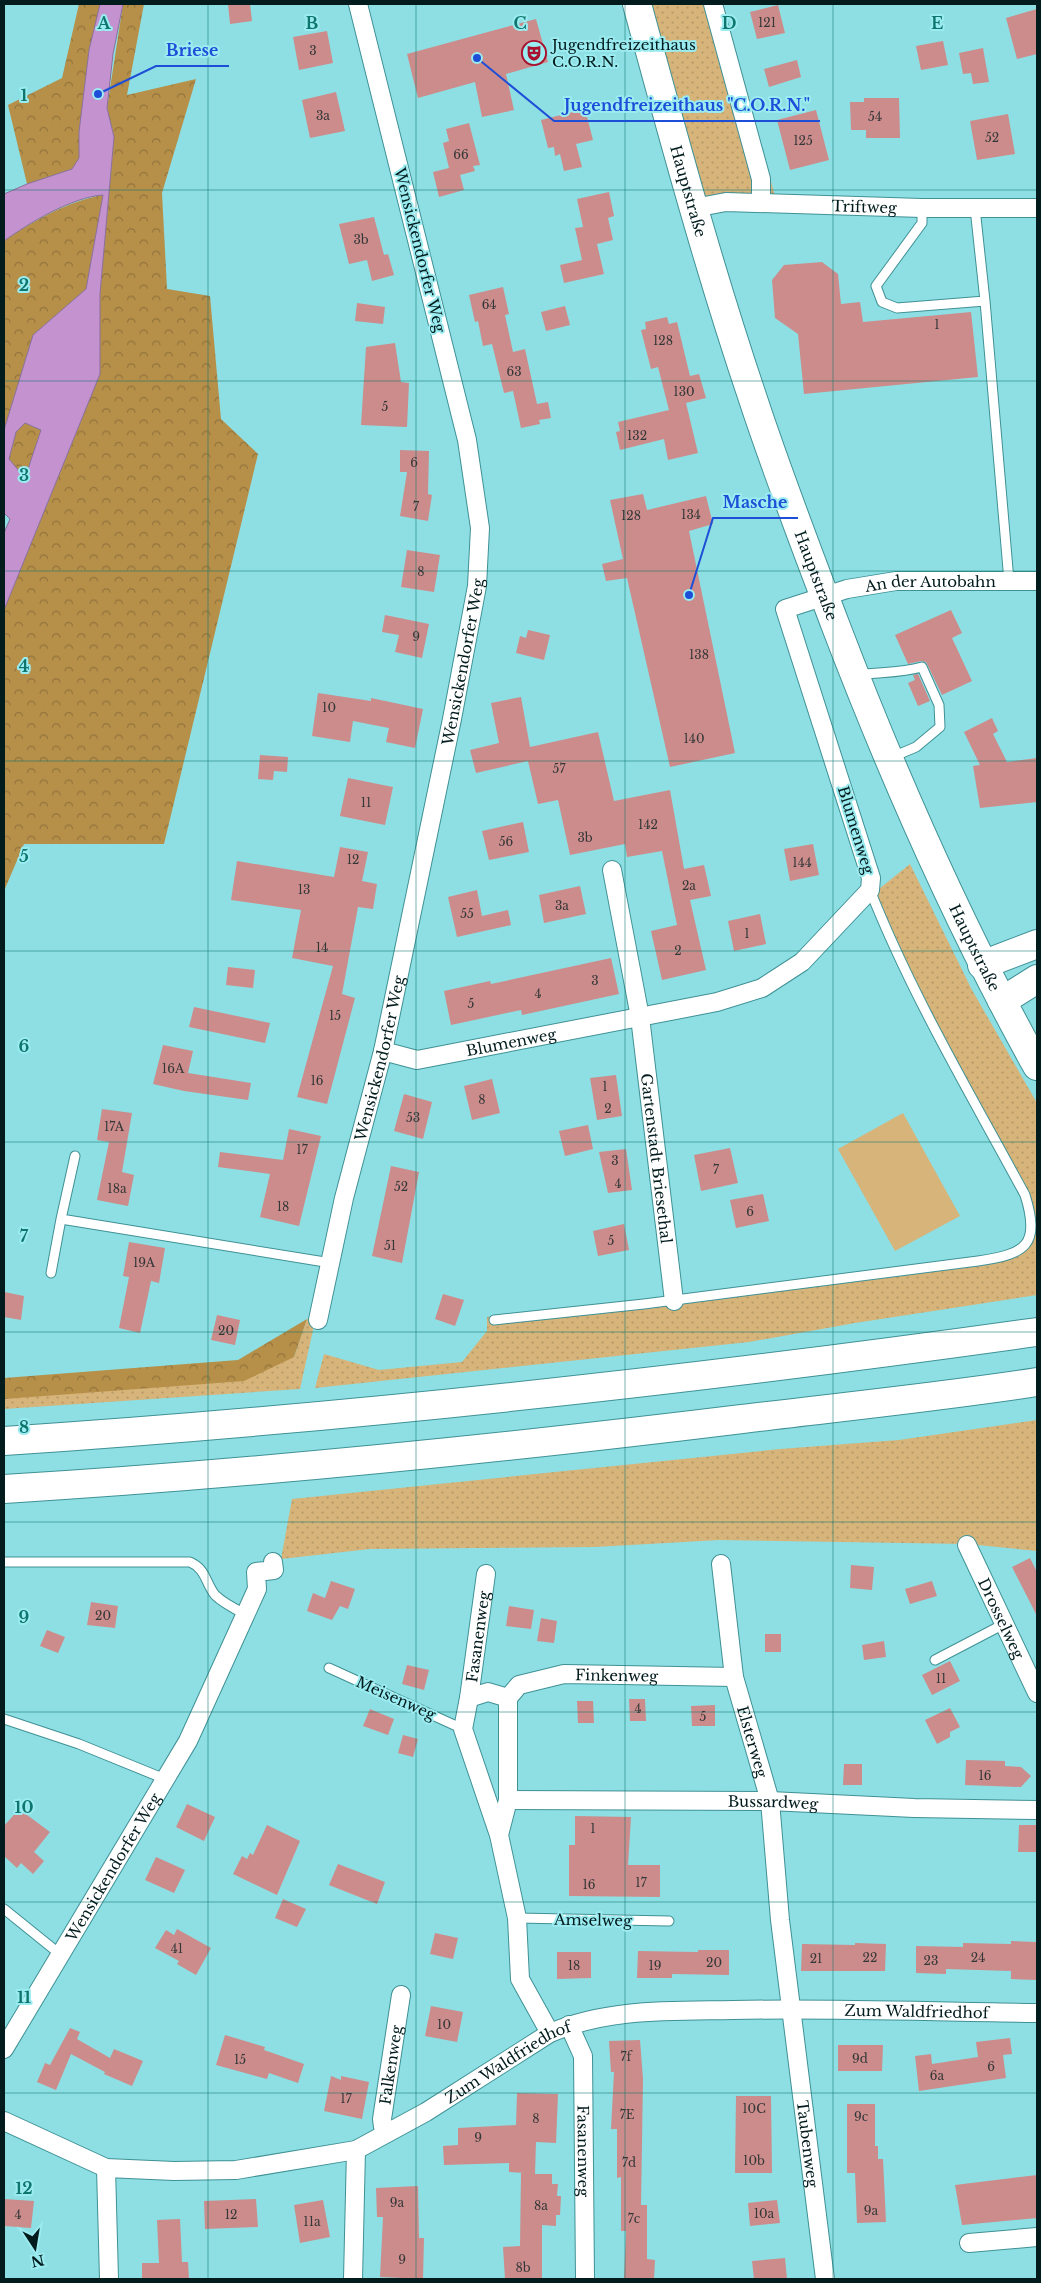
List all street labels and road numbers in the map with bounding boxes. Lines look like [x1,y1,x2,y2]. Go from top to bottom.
street label: Hauptstraße [667,143,711,239]
street label: Wensickendorfer Weg [390,165,450,335]
street label: Triftweg [831,196,898,217]
street label: Hauptstraße [791,527,842,623]
street label: An der Autobahn [862,571,996,596]
street label: Wensickendorfer Weg [437,577,487,748]
street label: Blumenweg [834,784,879,877]
street label: Hauptstraße [946,901,1005,994]
street label: Wensickendorfer Weg [350,973,408,1144]
street label: Blumenweg [464,1024,559,1060]
street label: Gartenstadt Briesethal [637,1072,677,1245]
street label: Drosselweg [974,1575,1029,1663]
street label: Fasanenweg [462,1589,493,1683]
street label: Finkenweg [575,1665,659,1685]
street label: Meisenweg [353,1672,440,1724]
street label: Elsterweg [733,1703,772,1781]
street label: Wensickendorfer Weg [61,1789,165,1945]
street label: Bussardweg [728,1791,820,1813]
street label: Amselweg [553,1910,633,1930]
street label: Zum Waldfriedhof [844,2000,991,2022]
street label: Zum Waldfriedhof [441,2016,575,2107]
street label: Falkenweg [375,2023,406,2106]
street label: Taubenweg [793,2099,823,2190]
street label: Fasanenweg [574,2105,594,2198]

